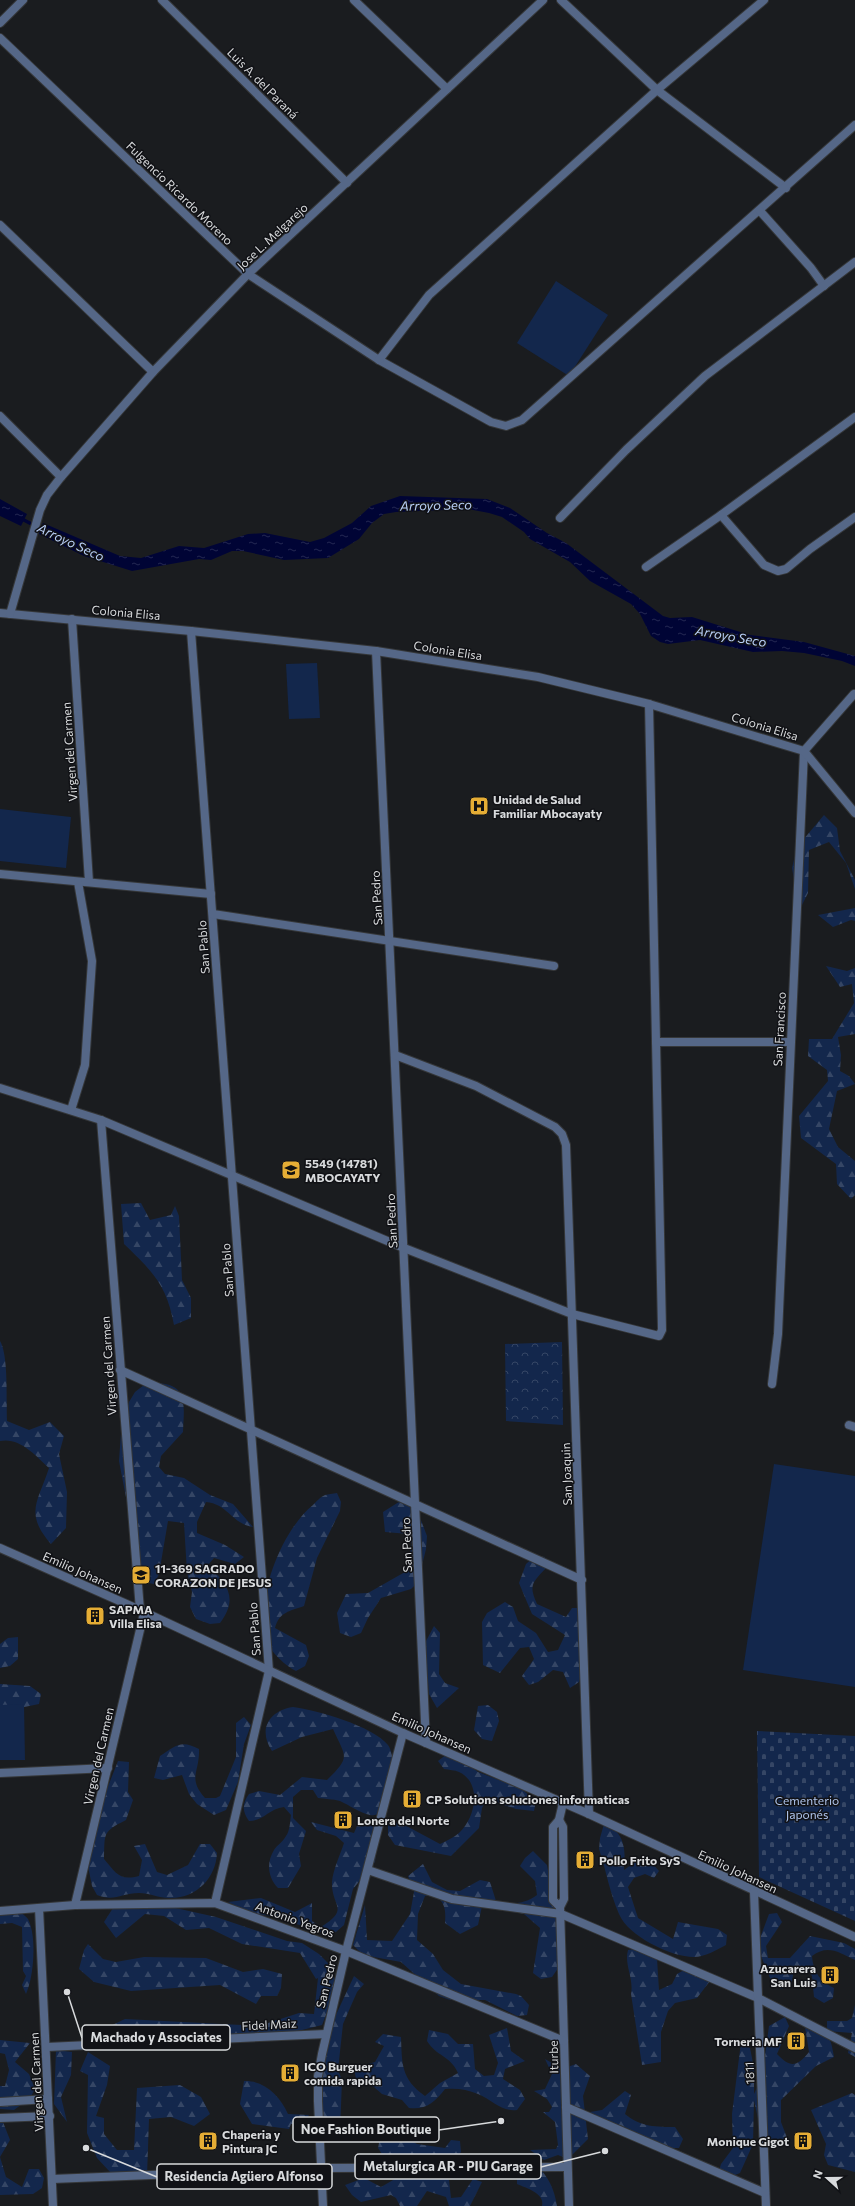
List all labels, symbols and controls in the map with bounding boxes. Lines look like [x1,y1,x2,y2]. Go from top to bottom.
street label: Luis A. del Paraná [225,45,301,121]
street label: Fulgencio Ricardo Moreno [124,138,236,248]
street label: Jose L. Melgarejo [234,200,311,273]
water label: Arroyo Seco [399,496,472,514]
water label: Arroyo Seco [34,519,107,565]
street label: Colonia Elisa [91,602,161,622]
water label: Arroyo Seco [693,622,768,650]
street label: Colonia Elisa [413,638,483,662]
street label: Virgen del Carmen [59,702,79,802]
street label: Colonia Elisa [730,709,800,743]
place label: Unidad de Salud Familiar Mbocayaty [493,792,603,820]
hospital icon: Unidad de Salud Familiar Mbocayaty [468,795,490,817]
street label: San Pedro [368,870,384,926]
street label: San Pablo [194,920,212,974]
street label: San Francisco [770,991,788,1067]
place label: 5549 (14781) MBOCAYATY [305,1156,380,1184]
school or university icon: 5549 (14781) MBOCAYATY [280,1159,302,1181]
street label: San Pedro [383,1193,399,1249]
street label: San Pablo [218,1243,236,1297]
street label: Virgen del Carmen [98,1316,118,1416]
street label: San Joaquin [558,1442,575,1506]
street label: San Pedro [398,1517,414,1573]
street label: Emilio Johansen [41,1548,125,1597]
place label: 11-369 SAGRADO CORAZON DE JESUS [155,1561,272,1590]
school or university icon: 11-369 SAGRADO CORAZON DE JESUS [130,1564,152,1586]
place label: SAPMA Villa Elisa [109,1602,162,1630]
street label: San Pablo [245,1602,263,1656]
building icon: SAPMA Villa Elisa [84,1605,106,1627]
street label: Virgen del Carmen [80,1706,116,1806]
street label: Emilio Johansen [390,1708,474,1757]
building icon: CP Solutions soluciones informaticas [401,1788,423,1810]
place label: CP Solutions soluciones informaticas [426,1792,630,1806]
park label: Cementerio Japonés [775,1793,839,1822]
building icon: Lonera del Norte [332,1809,354,1831]
place label: Lonera del Norte [357,1813,449,1827]
street label: Emilio Johansen [696,1847,780,1896]
building icon: Pollo Frito SyS [574,1849,596,1871]
place label: Pollo Frito SyS [599,1853,680,1867]
street label: Antonio Yegros [253,1898,337,1940]
street label: San Pedro [313,1953,339,2009]
place label: Azucarera San Luis [760,1961,816,1989]
building icon: Azucarera San Luis [819,1964,841,1986]
street label: Fidel Maiz [241,2016,297,2032]
callout: Machado y Associates [82,2025,230,2050]
text: Machado y Associates [90,2029,222,2045]
building icon: Torneria MF [785,2030,807,2052]
street label: Virgen del Carmen [26,2032,46,2132]
place label: Torneria MF [714,2034,782,2048]
street label: Iturbe [546,2040,560,2074]
place label: ICO Burguer comida rapida [304,2059,381,2087]
street label: 1811 [742,2061,756,2085]
building icon: ICO Burguer comida rapida [279,2062,301,2084]
callout: Noe Fashion Boutique [293,2117,439,2142]
text: Noe Fashion Boutique [301,2121,432,2137]
place label: Chaperia y Pintura JC [222,2127,281,2156]
building icon: Chaperia y Pintura JC [197,2130,219,2152]
building icon: Monique Gigot [792,2130,814,2152]
place label: Monique Gigot [707,2134,789,2148]
callout: Metalurgica AR - PIU Garage [355,2154,541,2179]
text: Metalurgica AR - PIU Garage [363,2158,533,2174]
north arrow [807,2158,847,2198]
callout: Residencia Agüero Alfonso [157,2164,332,2189]
text: Residencia Agüero Alfonso [164,2168,324,2184]
text: N [810,2168,825,2180]

